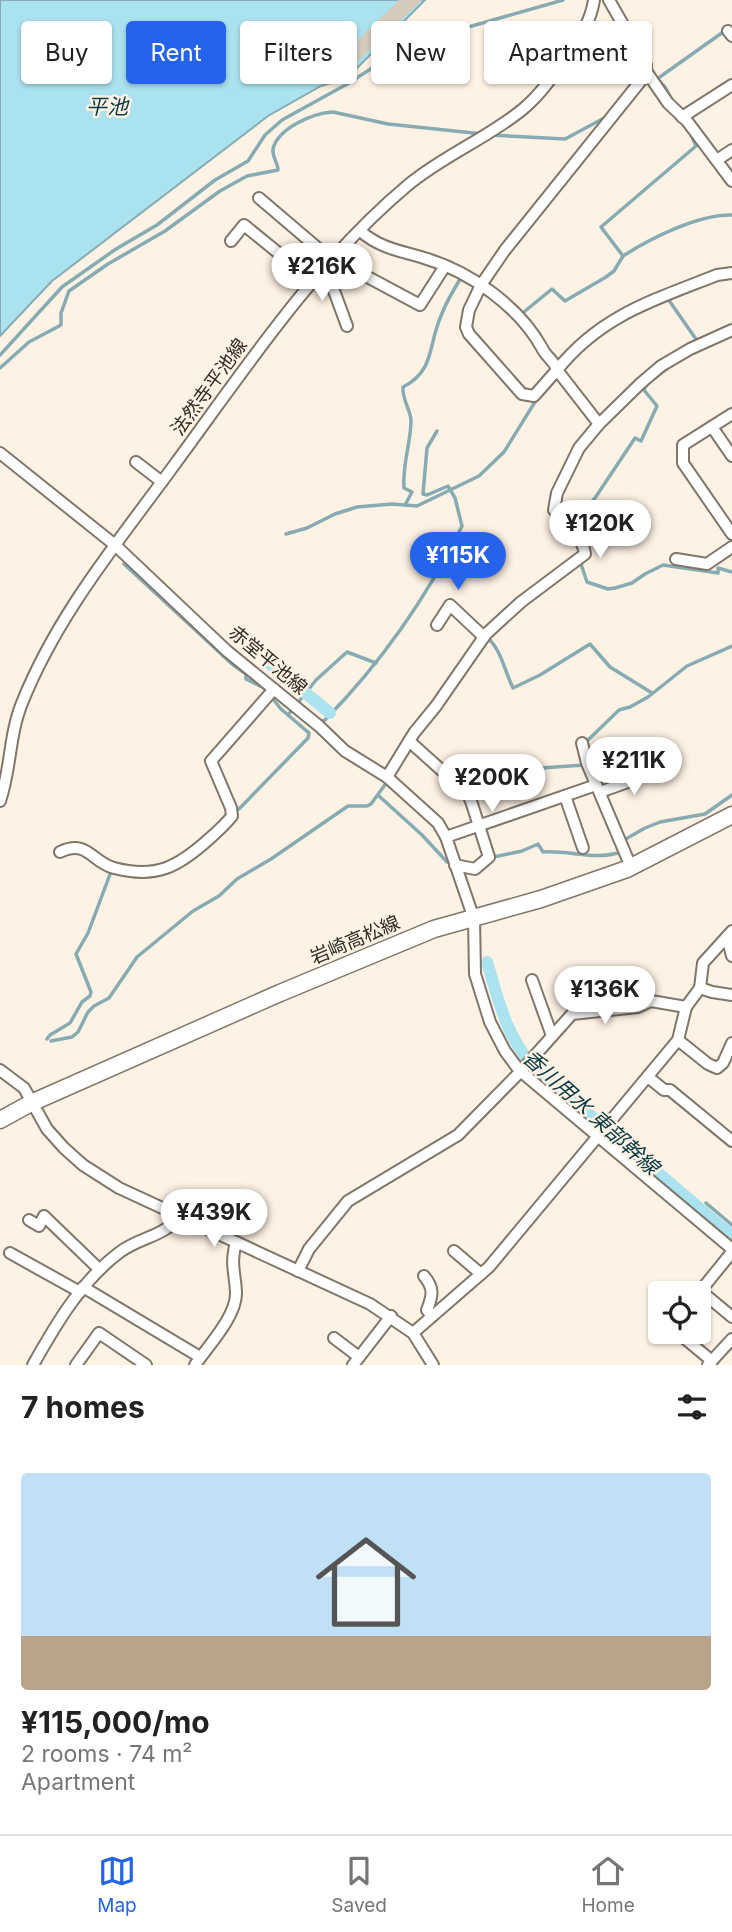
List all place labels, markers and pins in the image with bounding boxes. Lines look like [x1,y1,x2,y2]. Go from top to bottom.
pin: ¥216K [273,244,371,303]
pin: ¥120K [551,500,649,560]
pin: ¥115K [409,532,507,592]
pin: ¥211K [585,738,683,797]
pin: ¥200K [443,754,541,814]
pin: ¥136K [556,967,654,1026]
pin: ¥439K [165,1190,263,1249]

